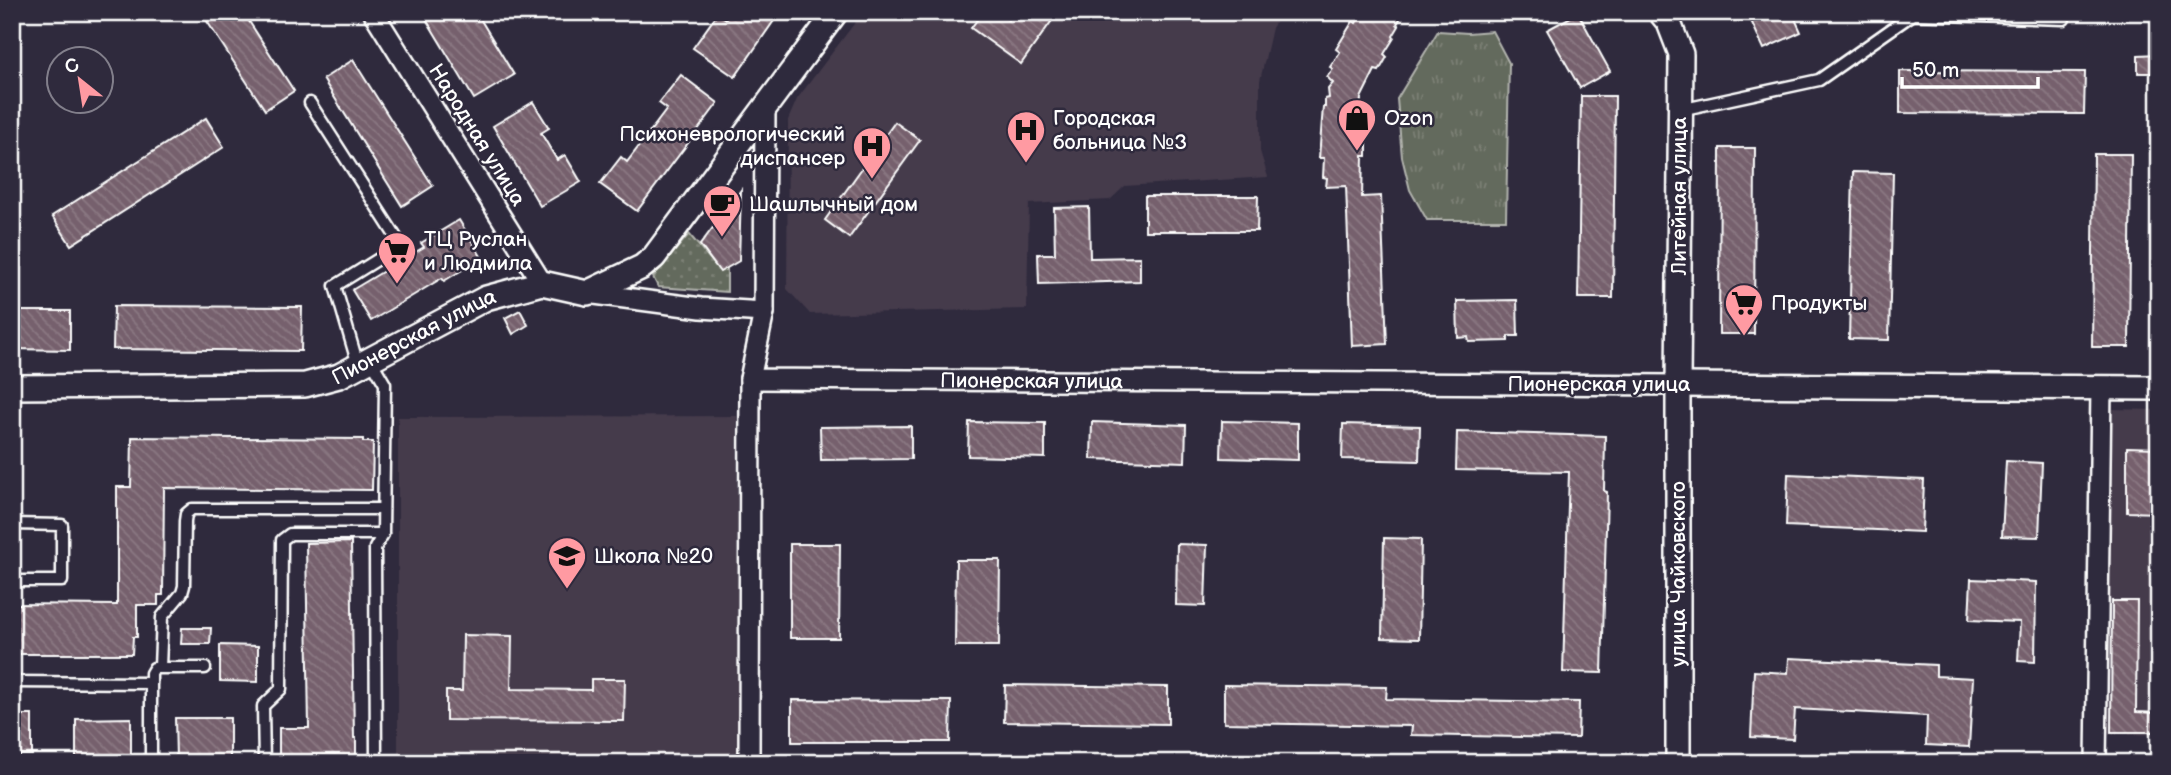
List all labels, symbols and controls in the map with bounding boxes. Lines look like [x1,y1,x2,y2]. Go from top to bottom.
north arrow [46,46,116,116]
scale bar [1902,46,2038,90]
text: С [61,53,84,80]
text: 50 m [1912,58,1959,83]
street label: Народная улица [423,59,531,211]
shop icon: Ozon [1336,97,1378,152]
place label: Городская больница №3 [1053,106,1187,155]
place label: Ozon [1384,106,1433,131]
hospital icon: Городская больница №3 [1005,109,1047,164]
street label: Литейная улица [1667,116,1692,276]
place label: Психоневрологический диспансер [619,122,845,171]
hospital icon: Психоневрологический диспансер [851,125,893,180]
cafe icon: Шашлычный дом [701,183,743,238]
place label: Шашлычный дом [749,192,918,217]
place label: ТЦ Руслан и Людмила [424,227,533,276]
supermarket icon: ТЦ Руслан и Людмила [376,230,418,285]
supermarket icon: Продукты [1723,282,1765,337]
street label: Пионерская улица [327,283,499,390]
place label: Продукты [1771,291,1867,316]
street label: Пионерская улица [940,368,1124,394]
street label: Пионерская улица [1508,372,1691,397]
street label: улица Чайковского [1666,481,1691,667]
school or university icon: Школа №20 [546,535,588,590]
place label: Школа №20 [594,544,713,569]

